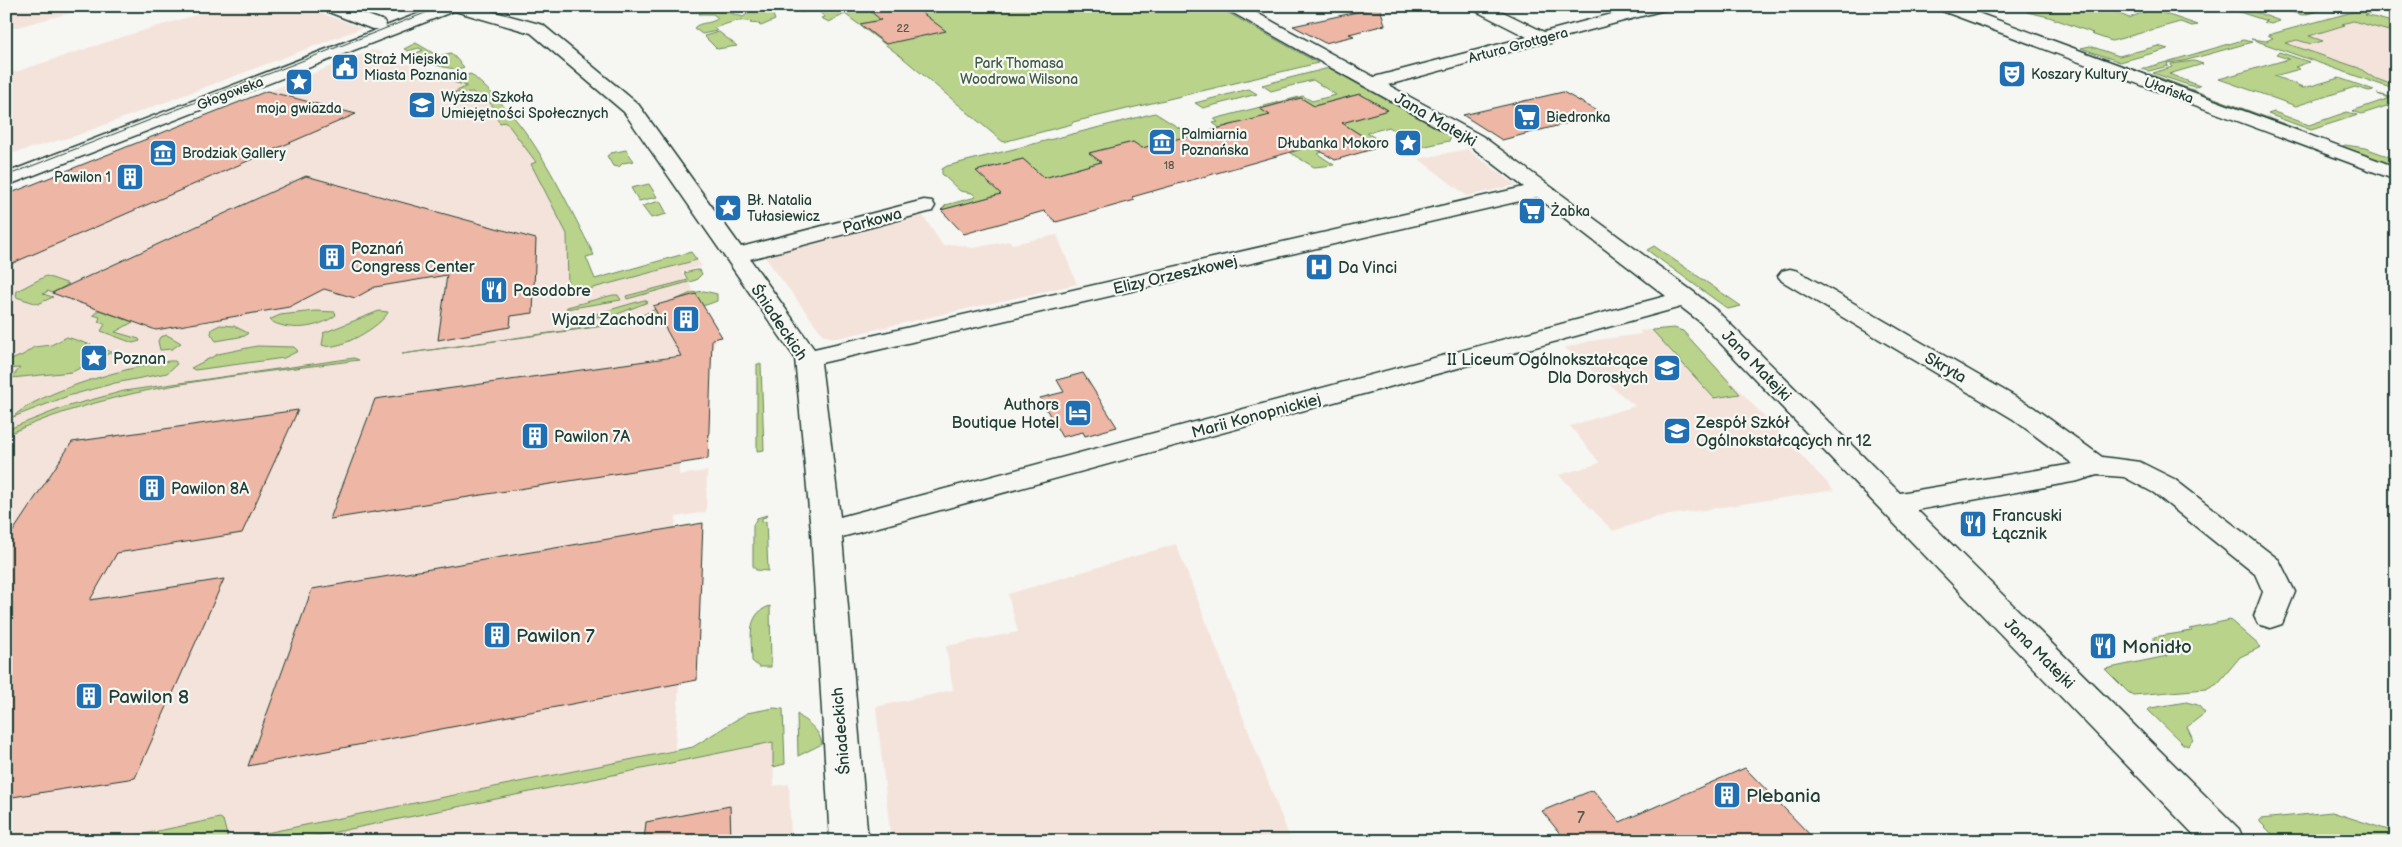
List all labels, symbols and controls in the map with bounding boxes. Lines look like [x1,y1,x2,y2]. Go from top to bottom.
house number: 22 [897,22,910,35]
street label: Artura Grottgera [1466,24,1570,67]
place label: Straż Miejska Miasta Poznania [364,51,468,84]
public building icon: Straż Miejska Miasta Poznania [330,52,360,82]
park label: Park Thomasa Woodrowa Wilsona [960,55,1078,88]
theatre icon: Koszary Kultury [1997,59,2027,89]
place label: Koszary Kultury [2031,66,2129,83]
place icon: moja gwiazda [284,67,314,97]
street label: Głogowska [195,73,266,114]
street label: Ułańska [2142,74,2196,107]
place label: Wyższa Szkoła Umiejętności Społecznych [441,89,609,122]
street label: Jana Matejki [1391,89,1480,151]
school or university icon: Wyższa Szkoła Umiejętności Społecznych [407,90,437,120]
place label: moja gwiazda [256,100,342,117]
supermarket icon: Biedronka [1512,102,1542,132]
place label: Biedronka [1546,109,1610,126]
place label: Palmiarnia Poznańska [1181,126,1249,159]
museum icon: Palmiarnia Poznańska [1147,127,1177,157]
place icon: Dłubanka Mokoro [1393,128,1423,158]
place label: Dłubanka Mokoro [1277,135,1389,152]
museum icon: Brodziak Gallery [148,138,178,168]
place label: Brodziak Gallery [182,145,286,162]
house number: 18 [1164,159,1174,172]
building icon: Pawilon 1 [115,162,145,192]
place label: Pawilon 1 [54,169,111,186]
place label: Bł. Natalia Tułasiewicz [747,192,820,225]
place icon: Bł. Natalia Tułasiewicz [713,193,743,223]
supermarket icon: Żabka [1517,196,1547,226]
place label: Żabka [1550,202,1590,220]
street label: Parkowa [841,204,904,238]
place label: Poznań Congress Center [351,240,475,277]
building icon: Poznań Congress Center [317,242,347,272]
street label: Elizy Orzeszkowej [1111,252,1239,299]
hospital icon: Da Vinci [1304,252,1334,282]
place label: Da Vinci [1338,259,1397,278]
restaurant icon: Pasodobre [479,275,509,305]
street label: Śniadeckich [746,280,813,365]
place label: Pasodobre [513,282,591,301]
building icon: Wjazd Zachodni [671,304,701,334]
place label: Wjazd Zachodni [552,311,667,330]
street label: Jana Matejki [1717,326,1795,406]
place icon: Poznan [79,343,109,373]
street label: Skryta [1921,349,1969,388]
place label: Poznan [113,350,166,369]
place label: II Liceum Ogólnokształcące Dla Dorosłych [1447,351,1649,388]
school or university icon: II Liceum Ogólnokształcące Dla Dorosłych [1652,353,1682,383]
street label: Marii Konopnickiej [1190,390,1323,443]
place label: Authors Boutique Hotel [951,396,1059,433]
hotel icon: Authors Boutique Hotel [1063,398,1093,428]
place label: Zespół Szkół Ogólnokstałcących nr 12 [1695,414,1872,451]
school or university icon: Zespół Szkół Ogólnokstałcących nr 12 [1662,416,1692,446]
building icon: Pawilon 7A [520,421,550,451]
place label: Pawilon 7A [554,428,630,447]
building icon: Pawilon 8A [137,473,167,503]
place label: Pawilon 8A [171,480,249,499]
place label: Francuski Łącznik [1992,507,2062,544]
restaurant icon: Francuski Łącznik [1958,509,1988,539]
street label: Jana Matejki [2000,615,2078,693]
building icon: Pawilon 7 [482,620,512,650]
place label: Pawilon 7 [516,625,595,648]
restaurant icon: Monidło [2088,631,2118,661]
place label: Monidło [2122,636,2192,659]
building icon: Pawilon 8 [74,681,104,711]
place label: Pawilon 8 [108,686,189,709]
street label: Śniadeckich [826,686,855,776]
building icon: Plebania [1712,780,1742,810]
place label: Plebania [1746,785,1821,808]
house number: 7 [1577,809,1585,828]

